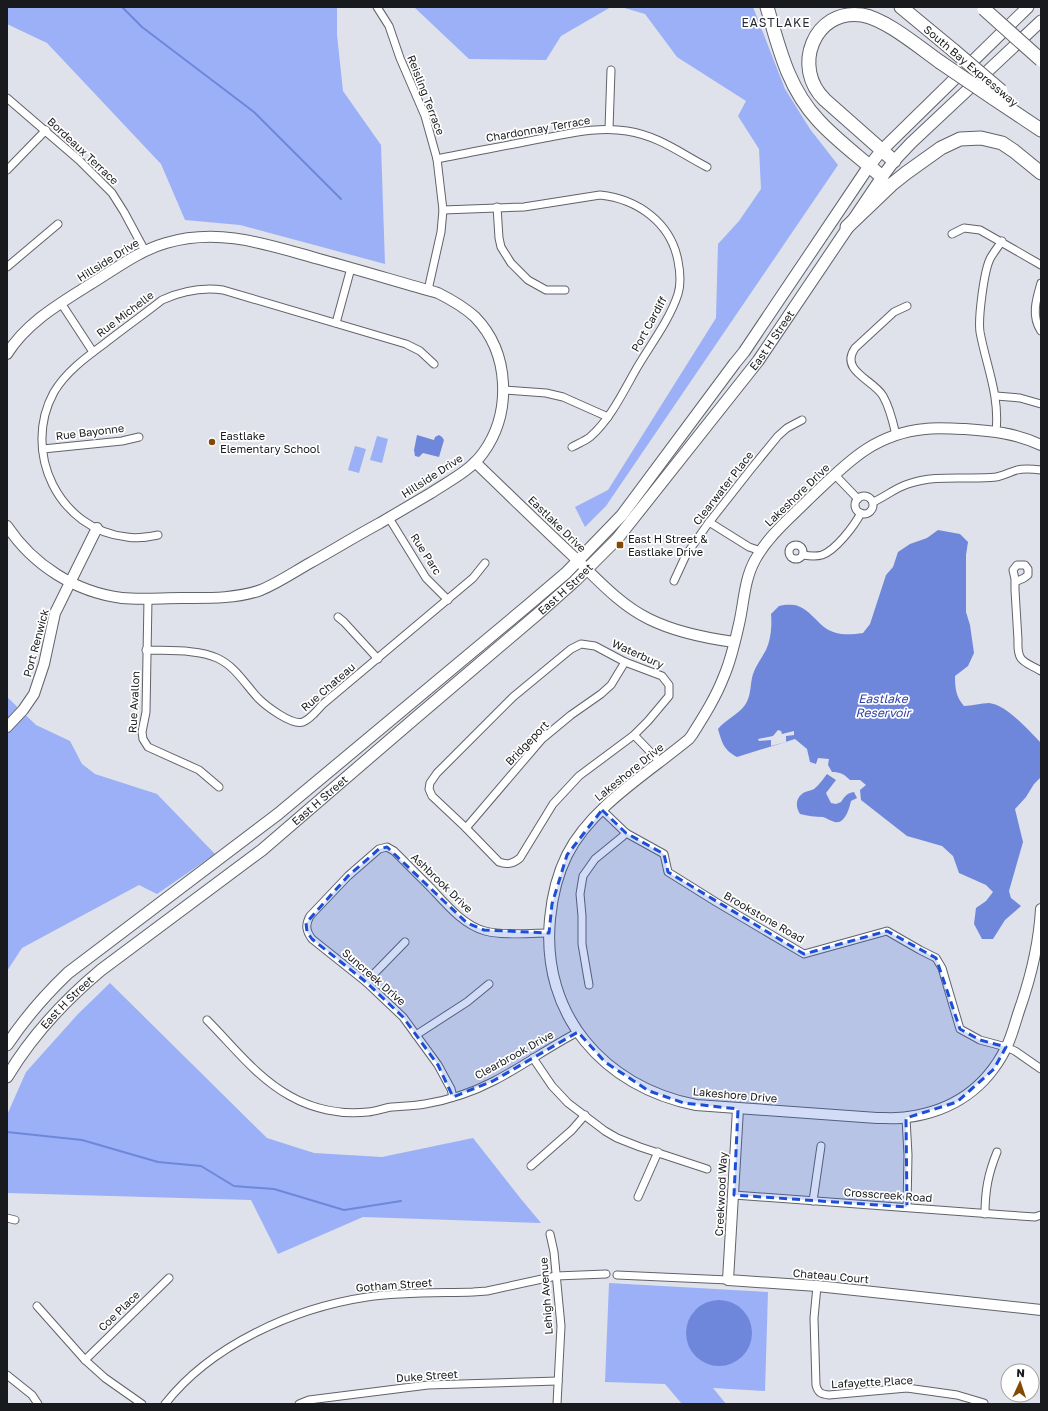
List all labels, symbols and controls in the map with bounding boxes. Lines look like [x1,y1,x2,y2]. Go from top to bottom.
district label: EASTLAKE [741,15,811,30]
street label: South Bay Expressway [922,22,1021,109]
street label: Reisling Terrace [405,53,448,137]
street label: Chardonnay Terrace [485,113,591,144]
street label: Bordeaux Terrace [45,114,122,187]
street label: Hillside Drive [74,235,141,284]
street label: Rue Michelle [94,288,156,339]
street label: Port Cardiff [628,294,669,354]
street label: East H Street [746,308,796,372]
street label: Rue Bayonne [55,421,125,442]
place label: Eastlake Elementary School [220,429,320,455]
marker: Eastlake Elementary School [207,437,217,447]
street label: Clearwater Place [690,448,755,527]
street label: Hillside Drive [399,451,465,500]
street label: Lakeshore Drive [762,461,832,529]
street label: Eastlake Drive [526,493,589,554]
street label: Rue Parc [408,531,445,577]
place label: East H Street & Eastlake Drive [628,532,708,558]
marker: East H Street & Eastlake Drive [615,540,625,550]
street label: East H Street [535,560,595,617]
street label: Port Renwick [20,607,51,678]
street label: Waterbury [610,636,666,671]
street label: Rue Chateau [298,660,357,714]
street label: Rue Avallon [125,671,142,733]
water label: Eastlake Reservoir [856,691,913,720]
street label: Bridgeport [502,718,551,768]
street label: Lakeshore Drive [592,740,666,803]
street label: East H Street [289,772,350,828]
street label: Ashbrook Drive [409,850,476,915]
street label: Brookstone Road [722,888,807,945]
street label: Suncreek Drive [340,946,409,1008]
street label: East H Street [37,973,96,1031]
street label: Clearbrook Drive [472,1028,555,1082]
street label: Lakeshore Drive [692,1084,778,1105]
street label: Creekwood Way [712,1151,729,1237]
street label: Crosscreek Road [843,1185,933,1204]
street label: Lehigh Avenue [536,1257,555,1335]
street label: Chateau Court [792,1266,870,1285]
street label: Gotham Street [355,1275,433,1294]
street label: Coe Place [95,1288,142,1334]
north arrow [1000,1363,1040,1403]
text: N [1016,1366,1025,1379]
street label: Duke Street [396,1367,458,1384]
street label: Lafayette Place [831,1373,913,1390]

